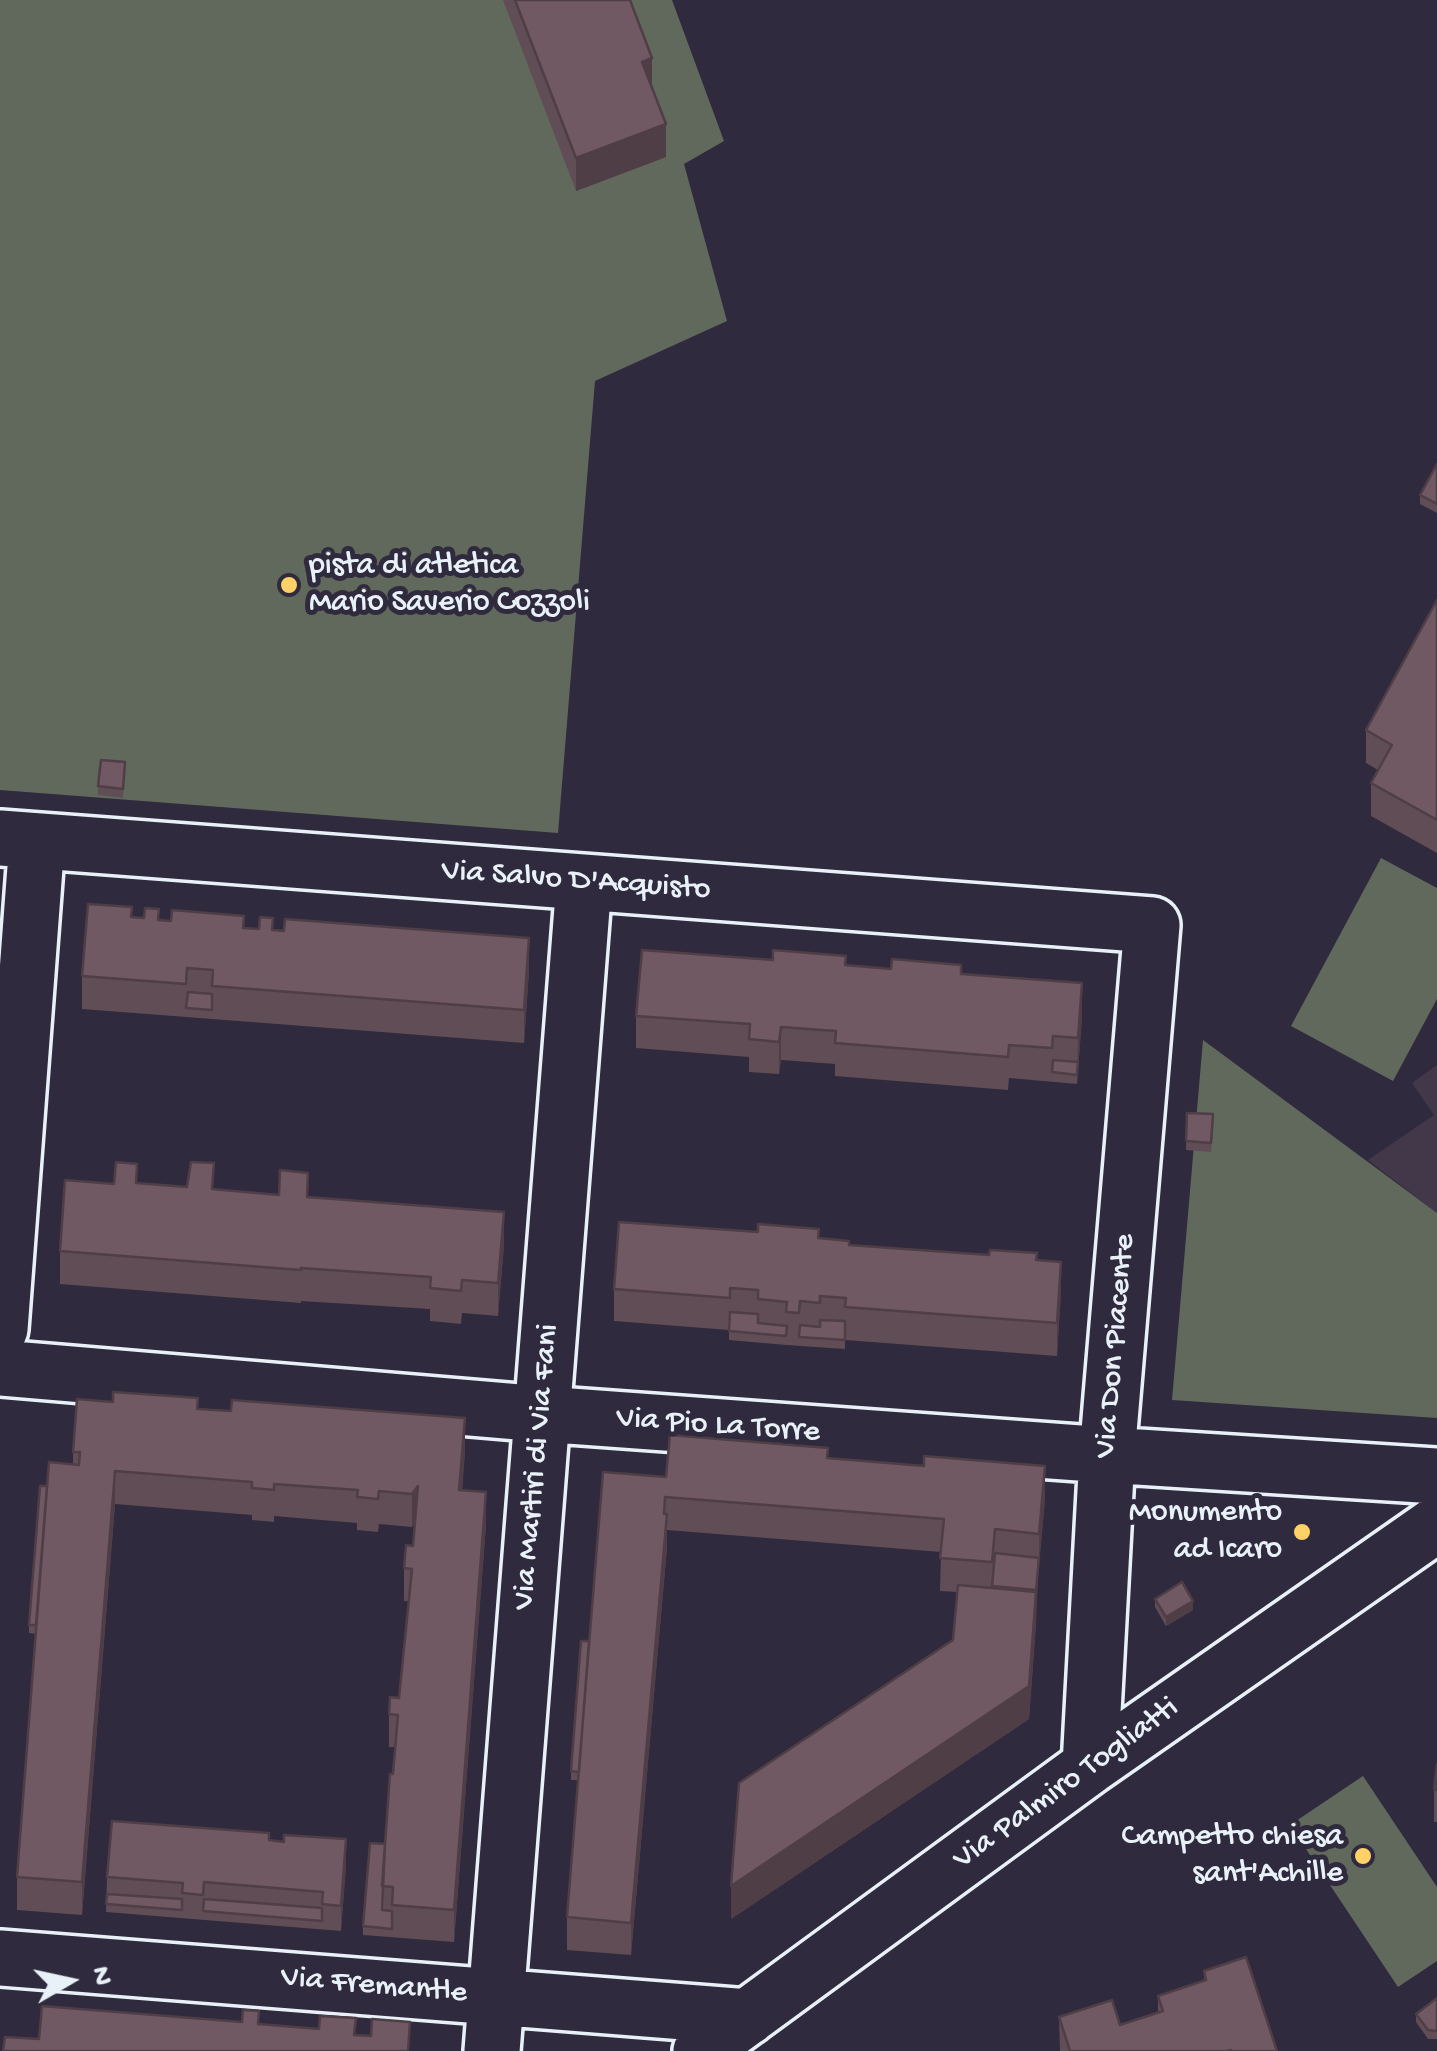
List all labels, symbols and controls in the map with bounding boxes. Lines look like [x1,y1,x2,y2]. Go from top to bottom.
place label: pista di atletica Mario Saverio Cozzoli [309,548,590,623]
marker: pista di atletica Mario Saverio Cozzoli [278,574,300,596]
street label: Via Salvo D'Acquisto [440,853,712,911]
street label: Via Don Piacente [1088,1232,1146,1460]
street label: Via Martiri di Via Fani [506,1322,570,1612]
street label: Via Pio La Torre [615,1401,821,1453]
place label: Monumento ad Icaro [1129,1495,1282,1570]
marker: Monumento ad Icaro [1291,1521,1313,1543]
street label: Via Palmiro Togliatti [947,1690,1187,1880]
place label: Campetto chiesa sant'Achille [1122,1819,1343,1894]
marker: Campetto chiesa sant'Achille [1352,1845,1374,1867]
north arrow [20,1931,120,2031]
street label: Via Fremantle [279,1960,469,2014]
text: N [82,1965,118,1988]

